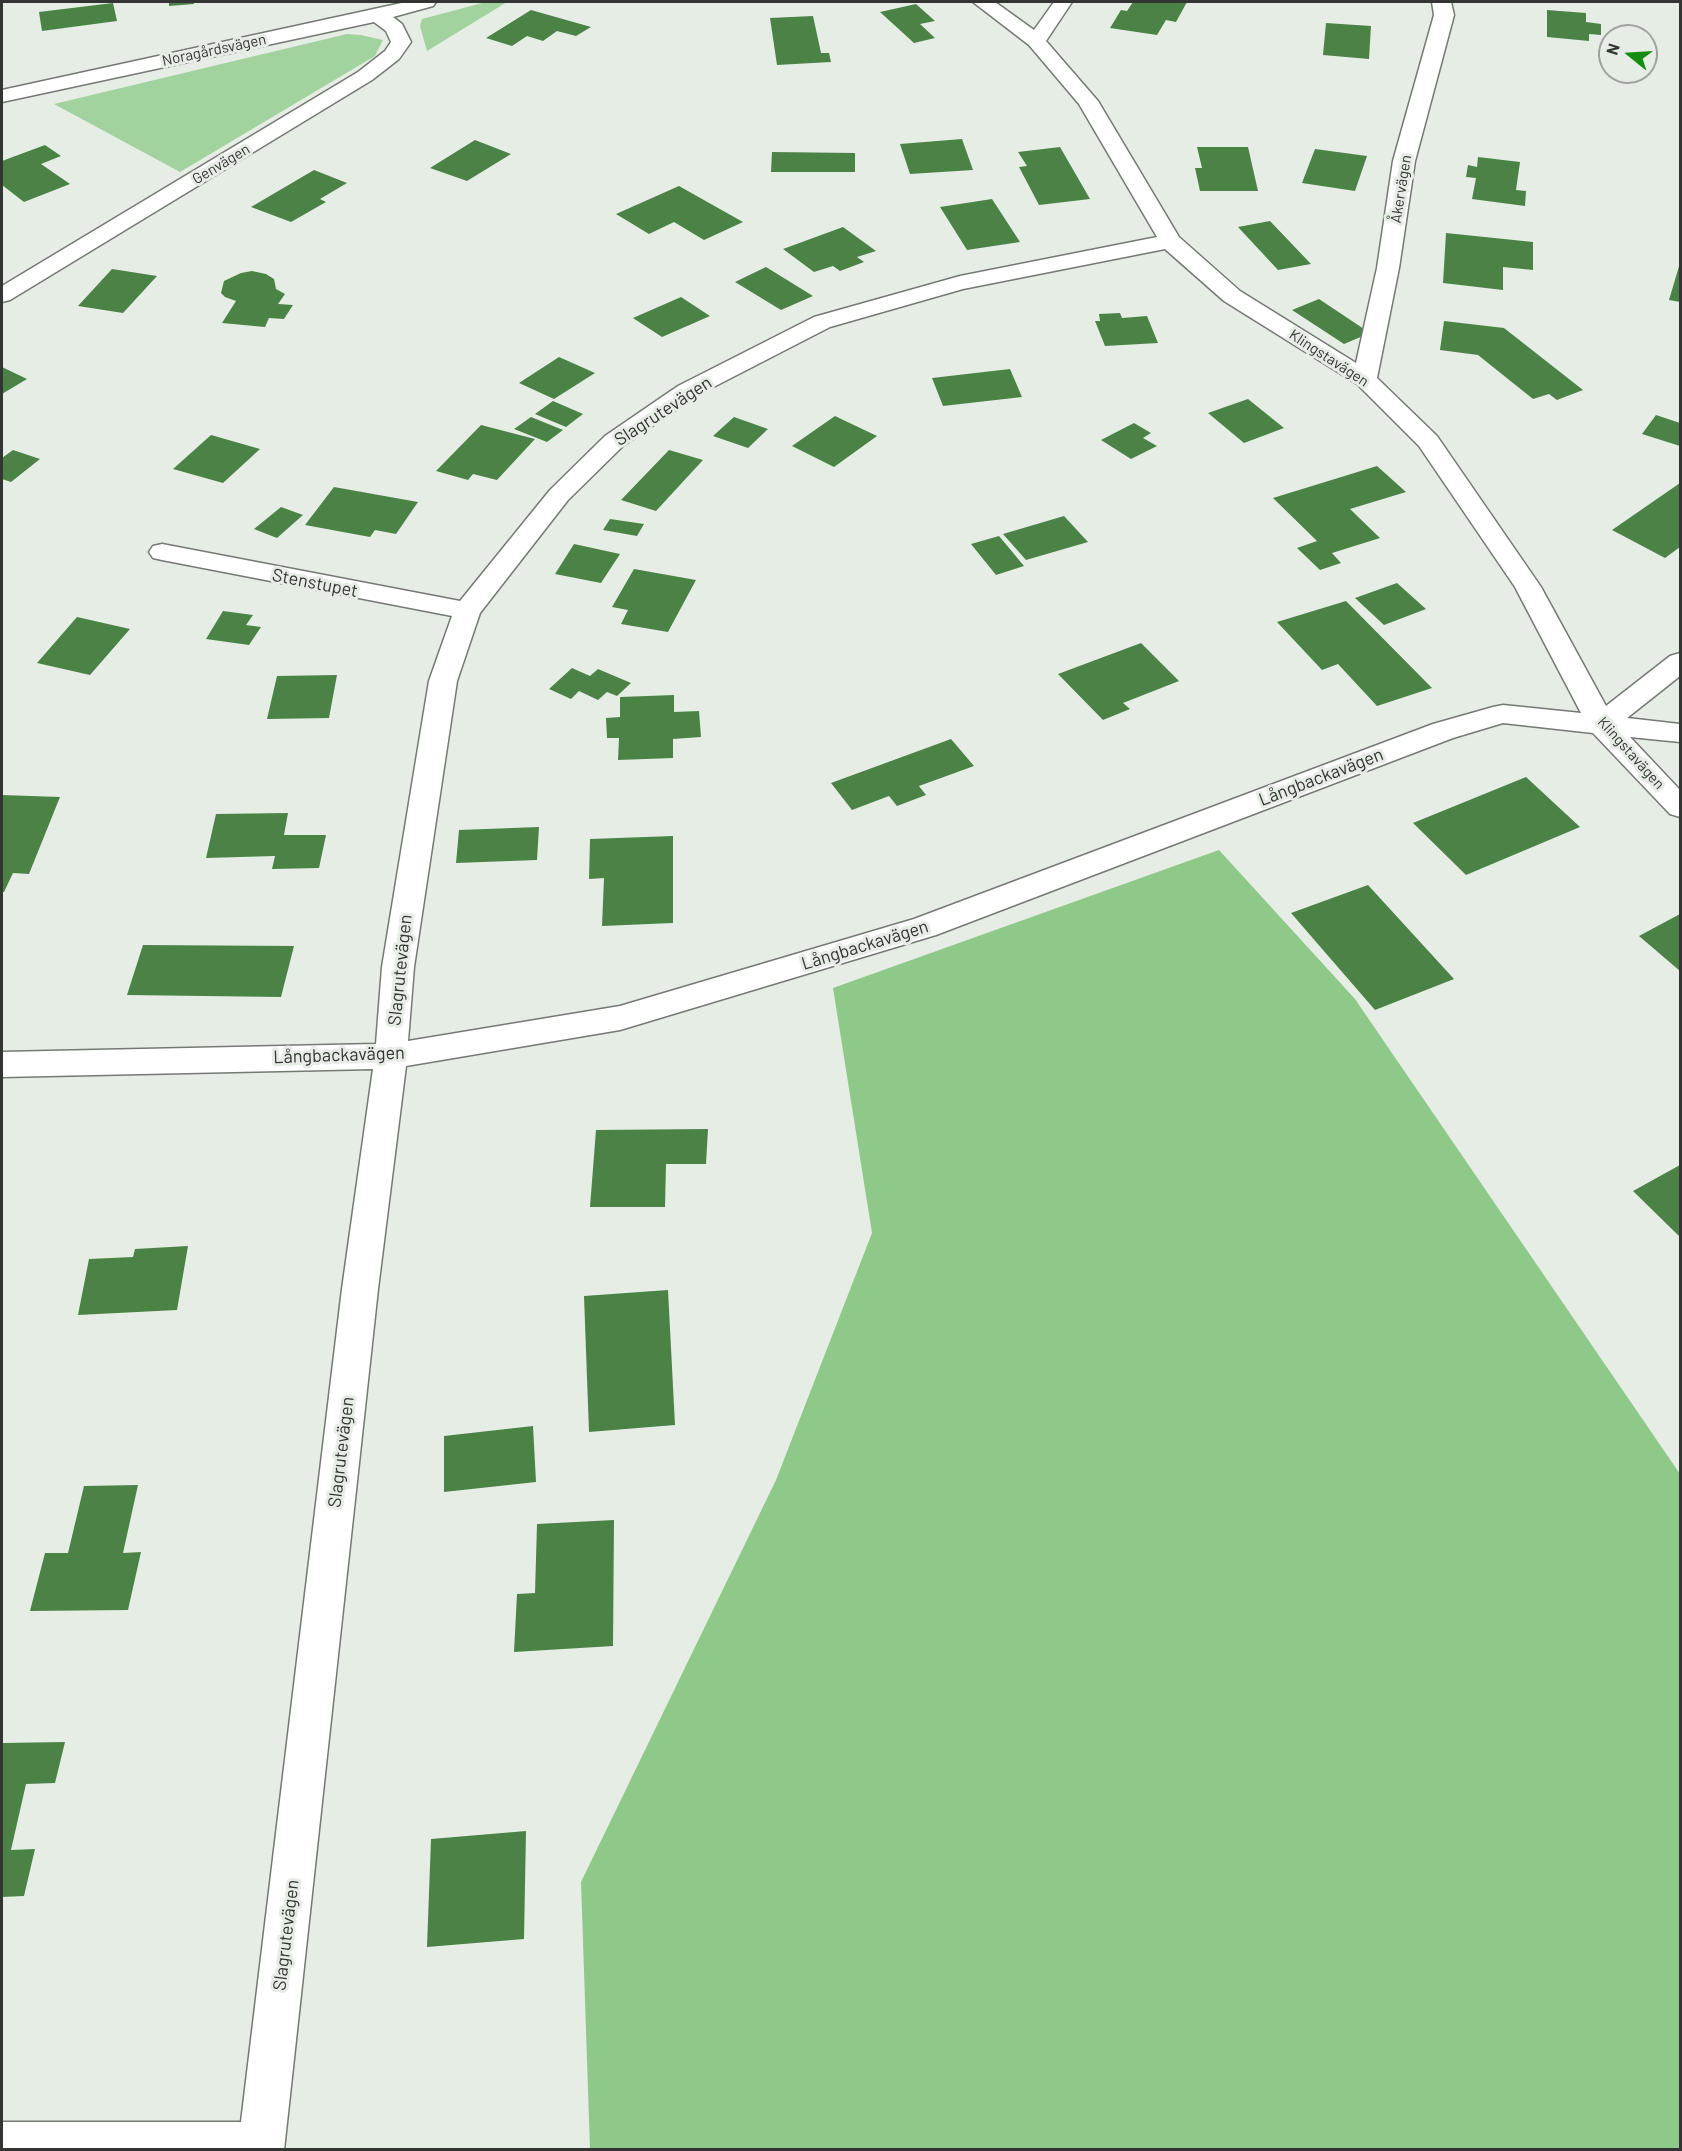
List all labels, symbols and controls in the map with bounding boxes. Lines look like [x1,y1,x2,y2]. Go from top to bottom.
north arrow [1598,24,1658,84]
street label: Noragårdsvägen [160,30,268,70]
text: N [1602,41,1623,57]
street label: Genvägen [189,140,253,188]
street label: Åkervägen [1387,154,1415,224]
street label: Klingstavägen [1286,326,1372,390]
street label: Slagrutevägen [610,372,716,450]
street label: Stenstupet [270,564,360,602]
street label: Klingstavägen [1594,713,1668,793]
street label: Långbackavägen [1256,743,1386,811]
street label: Slagrutevägen [383,913,417,1027]
street label: Långbackavägen [799,915,931,975]
street label: Långbackavägen [273,1042,405,1068]
street label: Slagrutevägen [323,1395,359,1509]
street label: Slagrutevägen [268,1878,304,1992]

